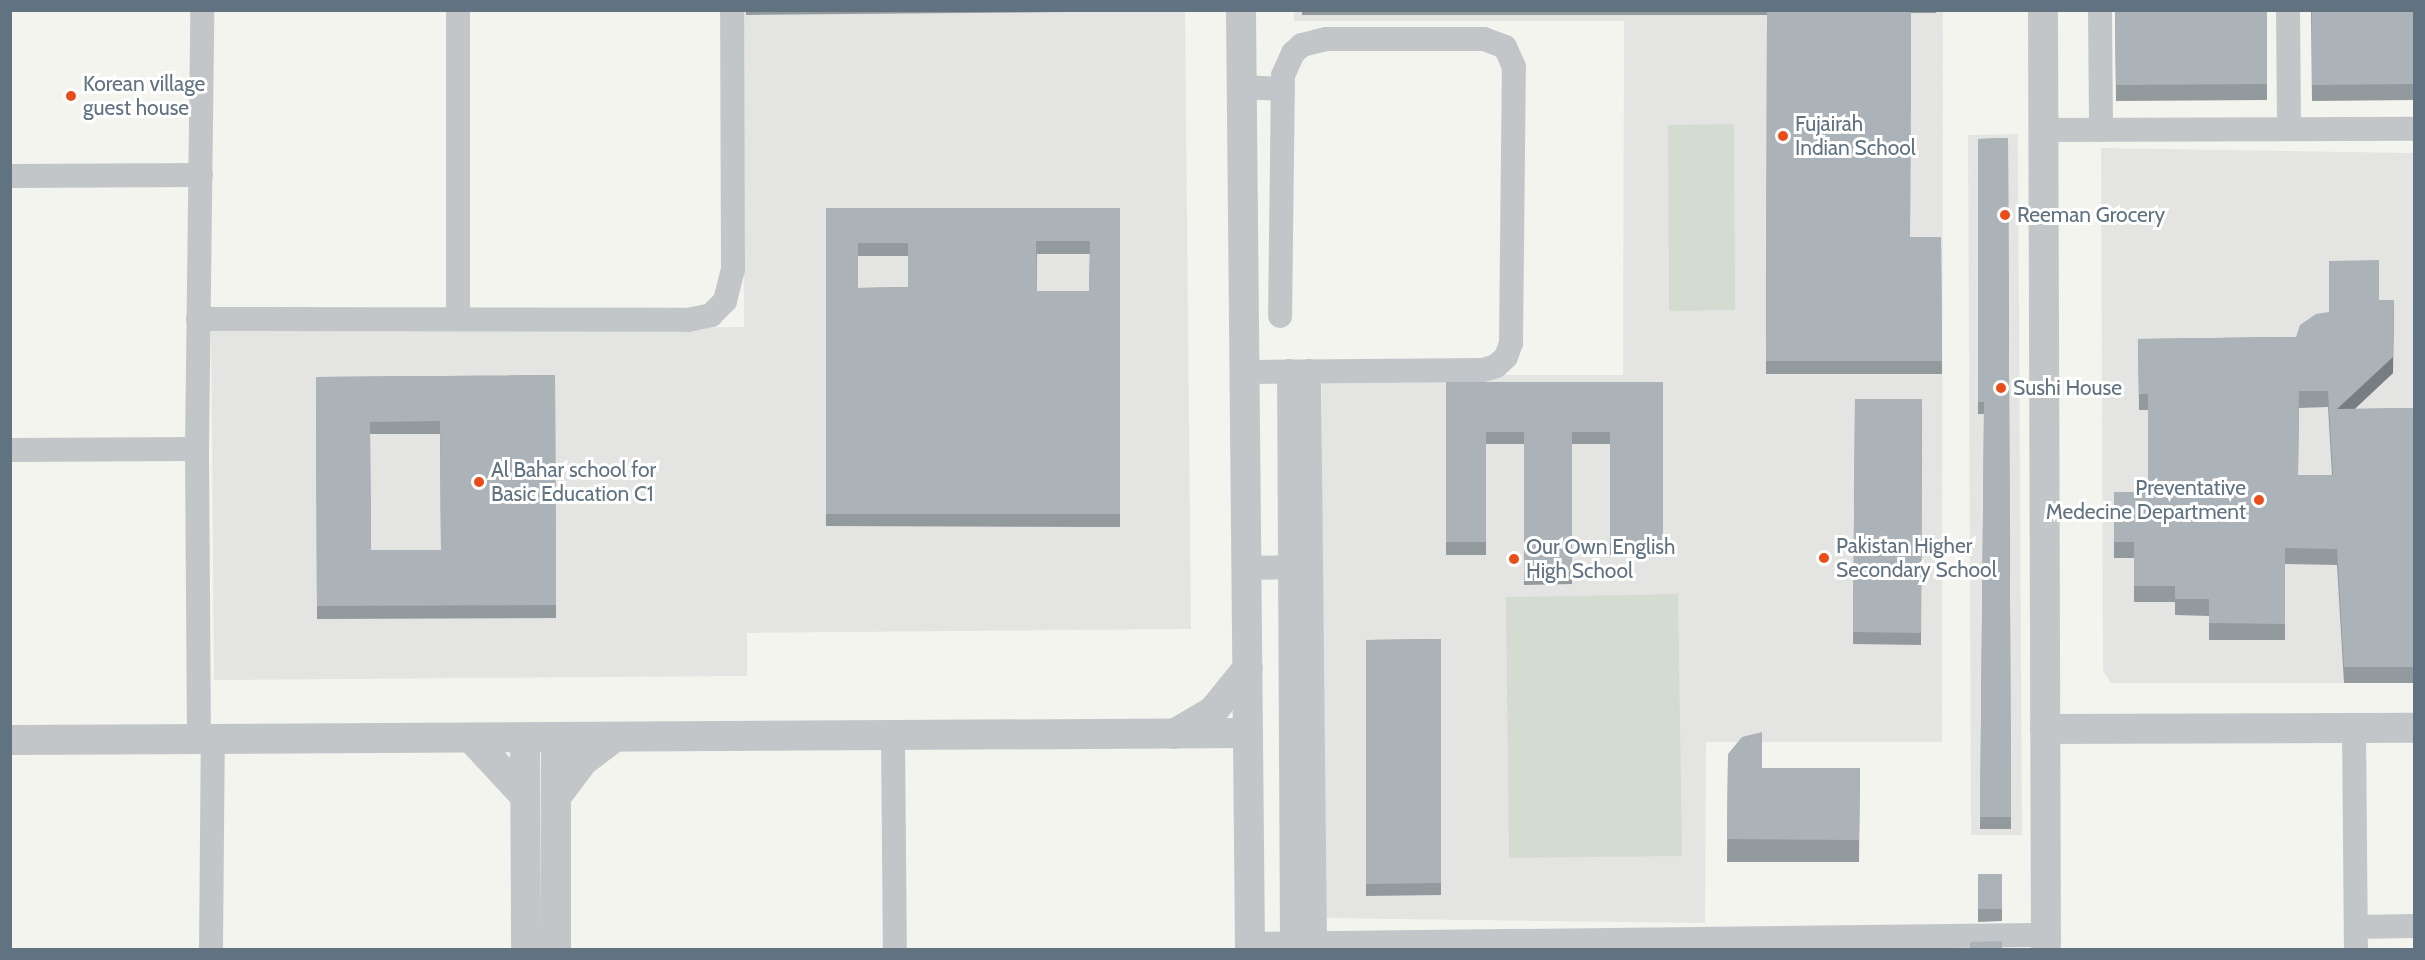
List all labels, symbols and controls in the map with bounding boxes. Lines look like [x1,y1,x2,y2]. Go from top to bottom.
place label: Korean village guest house [83,71,205,121]
marker: Korean village guest house [64,89,78,103]
place label: Fujairah Indian School [1795,111,1916,161]
marker: Fujairah Indian School [1776,129,1790,143]
place label: Reeman Grocery [2017,202,2165,228]
marker: Reeman Grocery [1998,208,2012,222]
place label: Sushi House [2013,375,2122,401]
marker: Sushi House [1994,381,2008,395]
place label: Al Bahar school for Basic Education C1 [491,457,656,507]
marker: Al Bahar school for Basic Education C1 [472,475,486,489]
place label: Preventative Medecine Department [2046,475,2246,525]
marker: Preventative Medecine Department [2250,491,2268,509]
place label: Pakistan Higher Secondary School [1836,533,1997,583]
place label: Our Own English High School [1526,534,1675,584]
marker: Pakistan Higher Secondary School [1817,551,1831,565]
marker: Our Own English High School [1507,552,1521,566]

